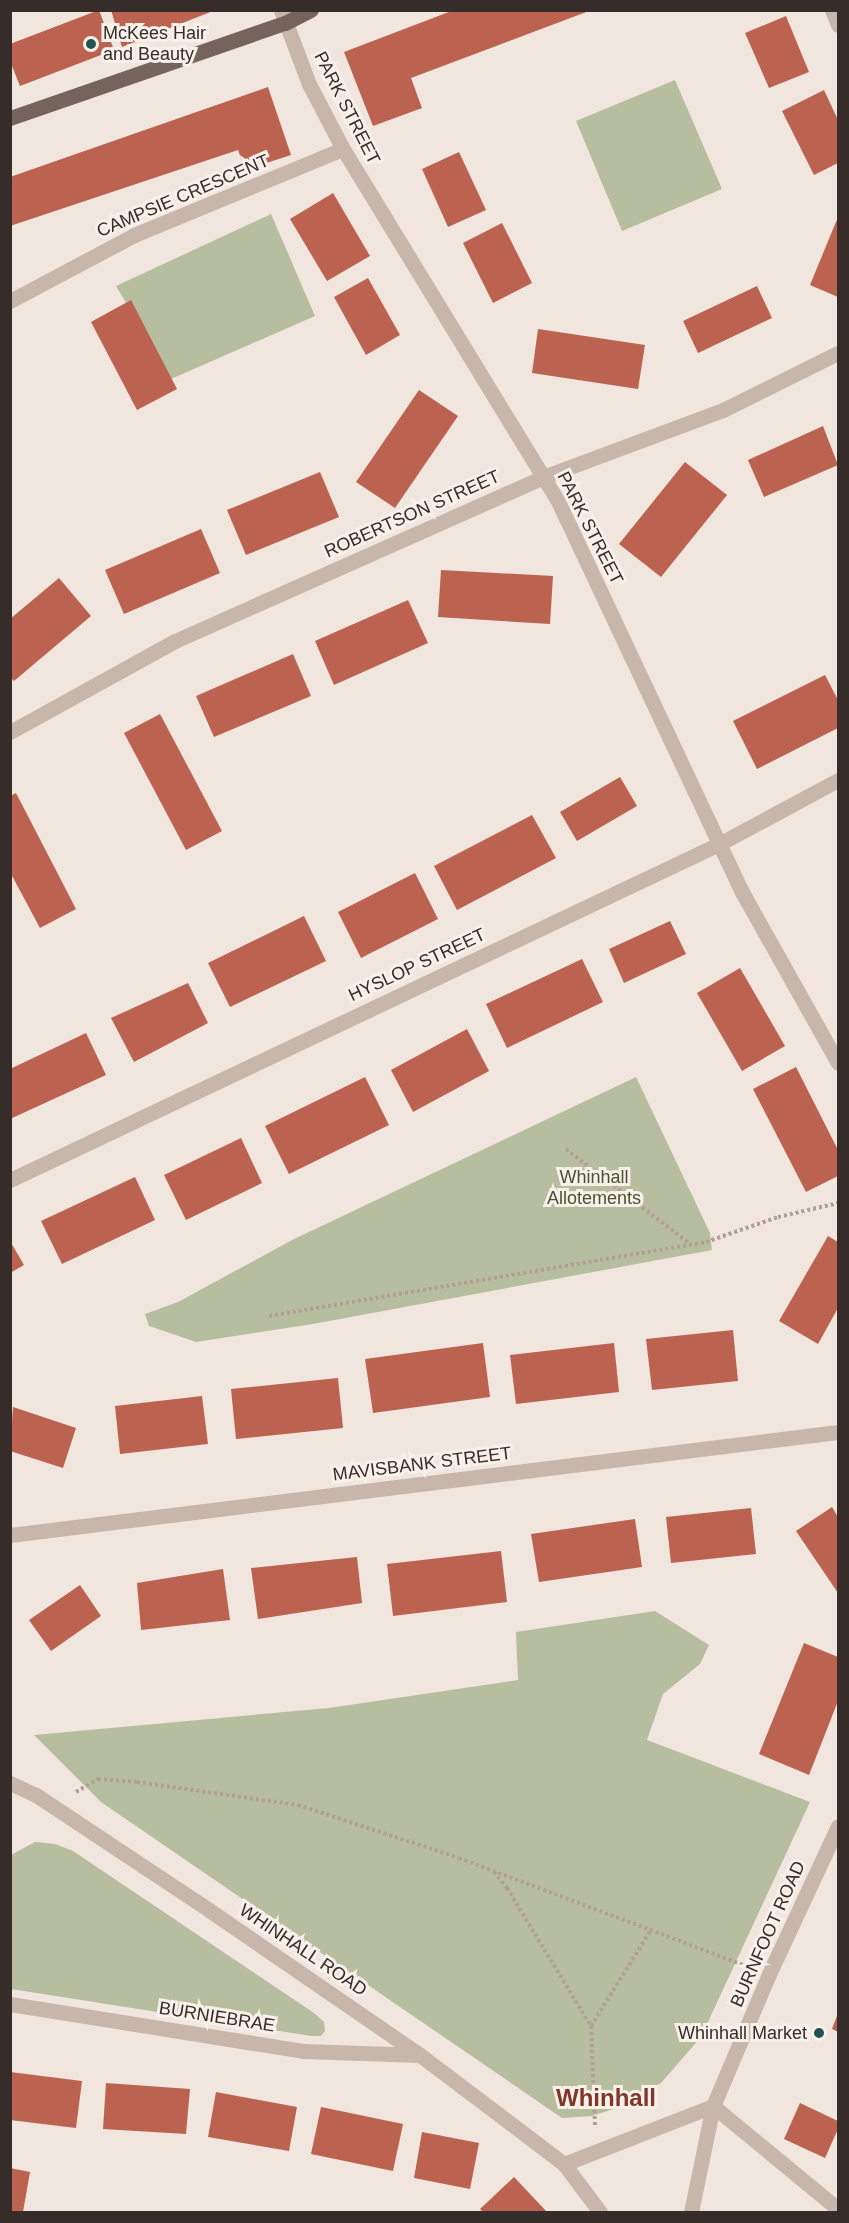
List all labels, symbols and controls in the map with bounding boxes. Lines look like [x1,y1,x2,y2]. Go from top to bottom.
place label: McKees Hair and Beauty [103,23,206,66]
marker: McKees Hair and Beauty [84,37,98,51]
street label: PARK STREET [309,48,385,168]
street label: CAMPSIE CRESCENT [94,150,272,242]
street label: ROBERTSON STREET [321,466,503,562]
street label: PARK STREET [552,468,628,588]
street label: HYSLOP STREET [345,924,489,1006]
park label: Whinhall Allotements [547,1167,641,1210]
street label: MAVISBANK STREET [332,1442,512,1486]
street label: BURNFOOT ROAD [726,1857,810,2011]
street label: WHINHALL ROAD [235,1899,371,2001]
street label: BURNIEBRAE [158,1997,276,2037]
place label: Whinhall Market [678,2022,807,2044]
marker: Whinhall Market [812,2026,826,2040]
district label: Whinhall [556,2084,656,2112]

